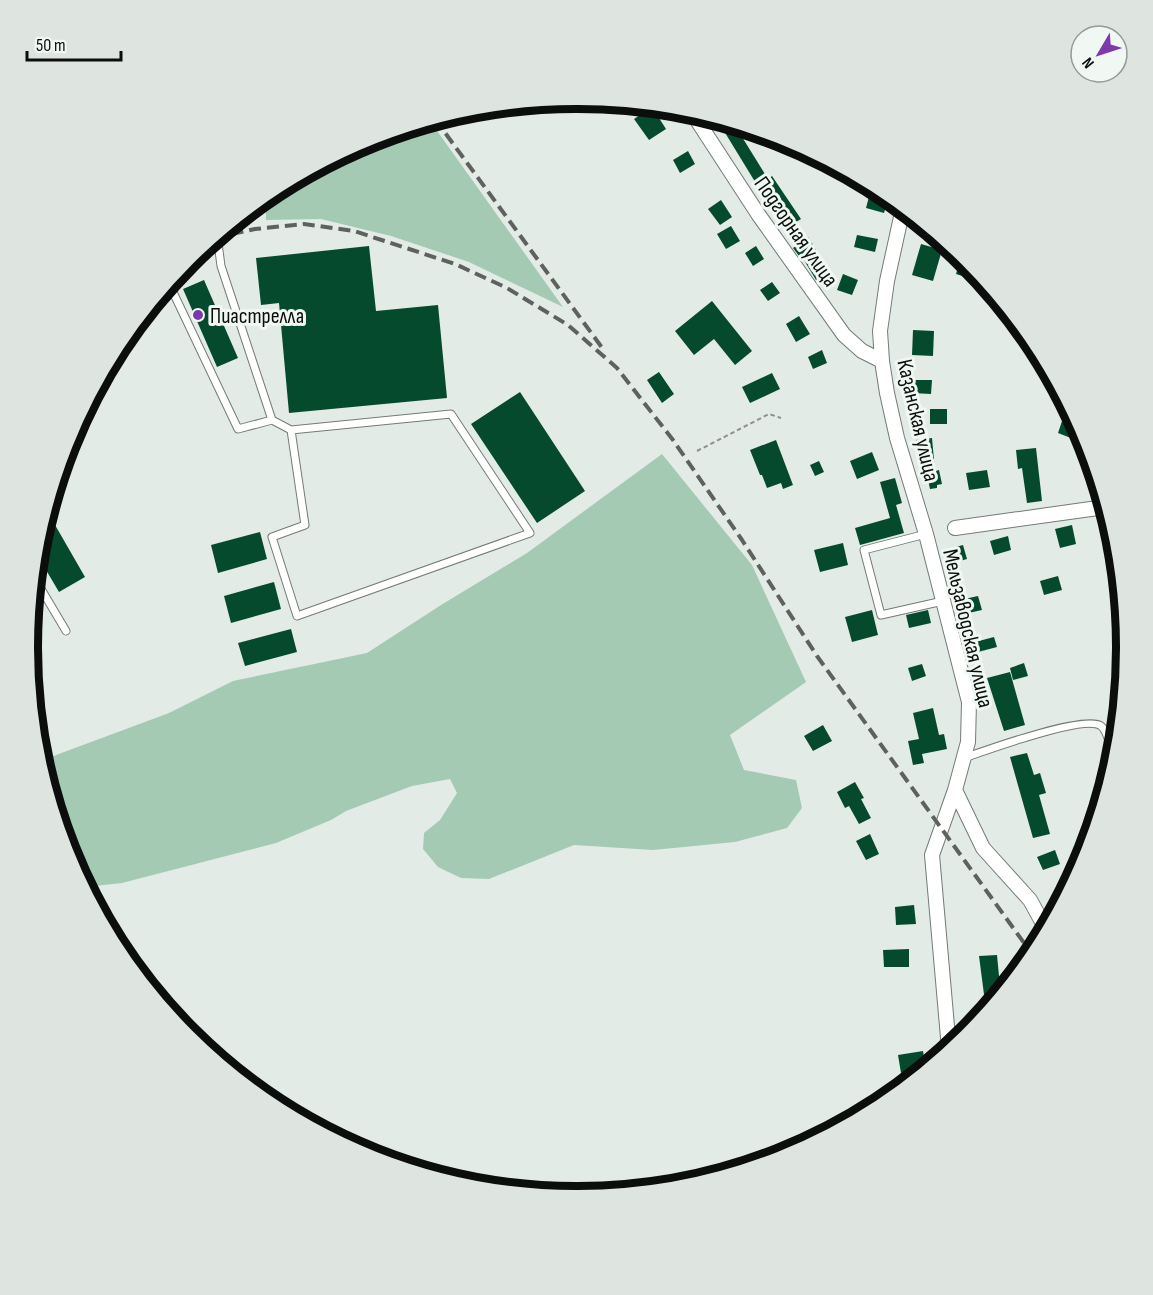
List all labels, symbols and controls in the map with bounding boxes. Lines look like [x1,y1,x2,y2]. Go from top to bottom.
scale bar [27,24,122,62]
north arrow [1069,24,1129,84]
text: 50 m [36,35,66,56]
text: N [1078,53,1099,72]
street label: Подгорная улица [748,171,844,292]
place label: Пиастрелла [210,303,304,330]
marker: Пиастрелла [191,308,205,322]
street label: Казанская улица [890,357,945,484]
street label: Мельзаводская улица [936,546,999,710]

